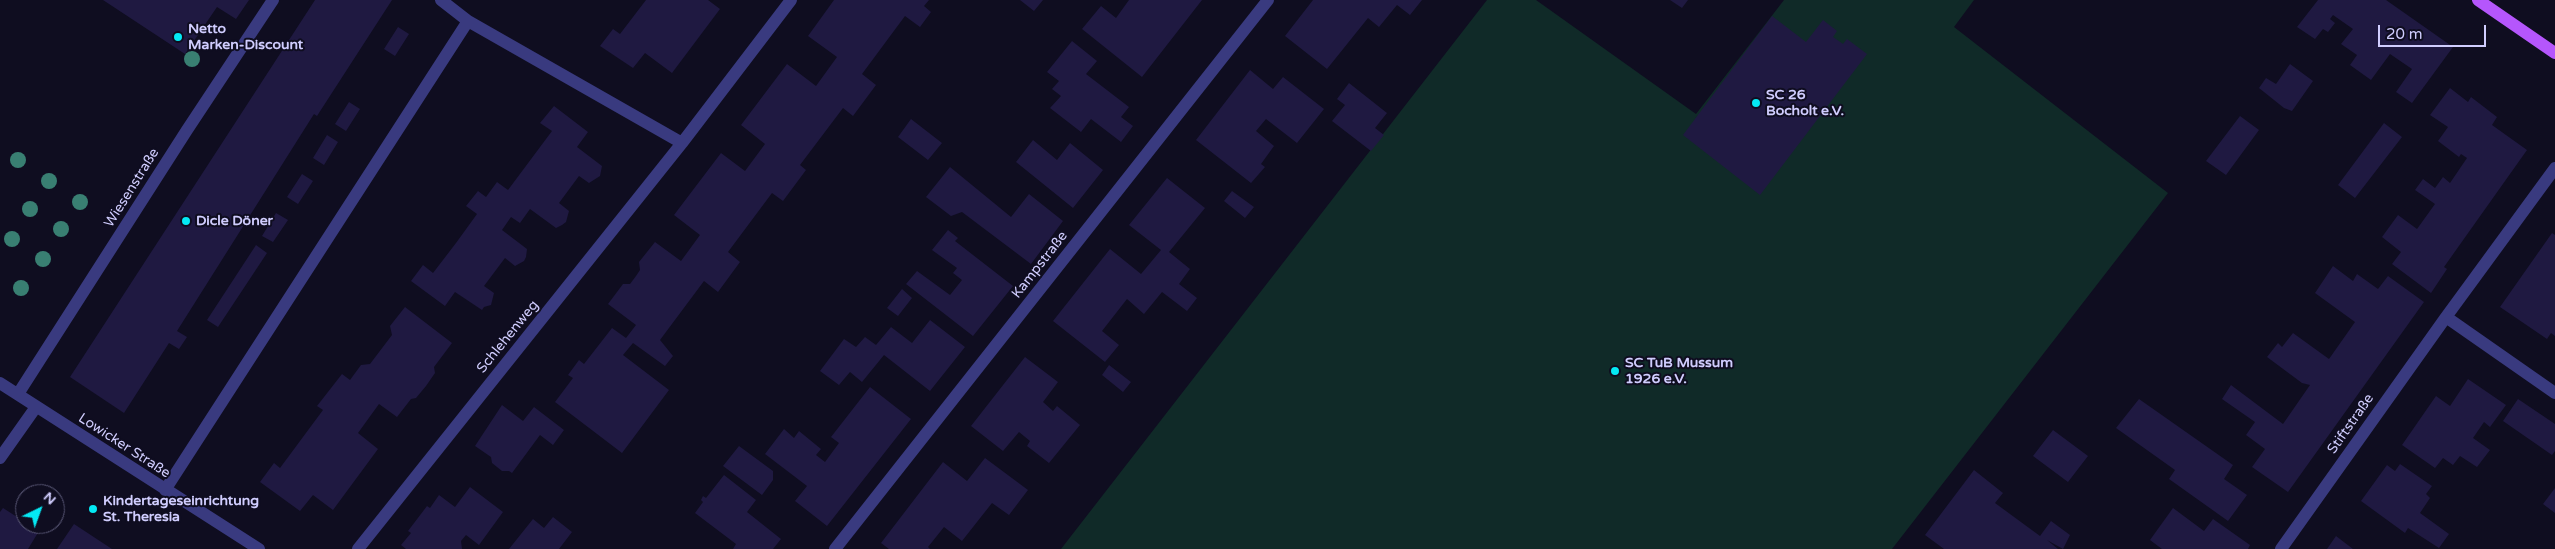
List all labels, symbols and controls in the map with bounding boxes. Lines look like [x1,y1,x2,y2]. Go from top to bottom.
scale bar [2380,15,2488,47]
place label: Netto Marken-Discount [188,21,303,54]
text: 20 m [2386,25,2423,43]
marker: Netto Marken-Discount [172,31,184,43]
place label: SC 26 Bocholt e.V. [1766,87,1844,120]
marker: SC 26 Bocholt e.V. [1750,97,1762,109]
street label: Wiesenstraße [101,145,163,231]
place label: Dicle Döner [196,213,273,229]
marker: Dicle Döner [180,215,192,227]
street label: Kampstraße [1009,228,1071,302]
street label: Schlehenweg [474,297,542,377]
place label: SC TuB Mussum 1926 e.V. [1625,355,1733,388]
marker: SC TuB Mussum 1926 e.V. [1609,365,1621,377]
street label: Stiftstraße [2324,391,2378,457]
street label: Lowicker Straße [75,410,173,482]
north arrow [15,484,65,534]
text: N [40,488,60,508]
place label: Kindertageseinrichtung St. Theresia [103,493,259,526]
marker: Kindertageseinrichtung St. Theresia [87,503,99,515]

